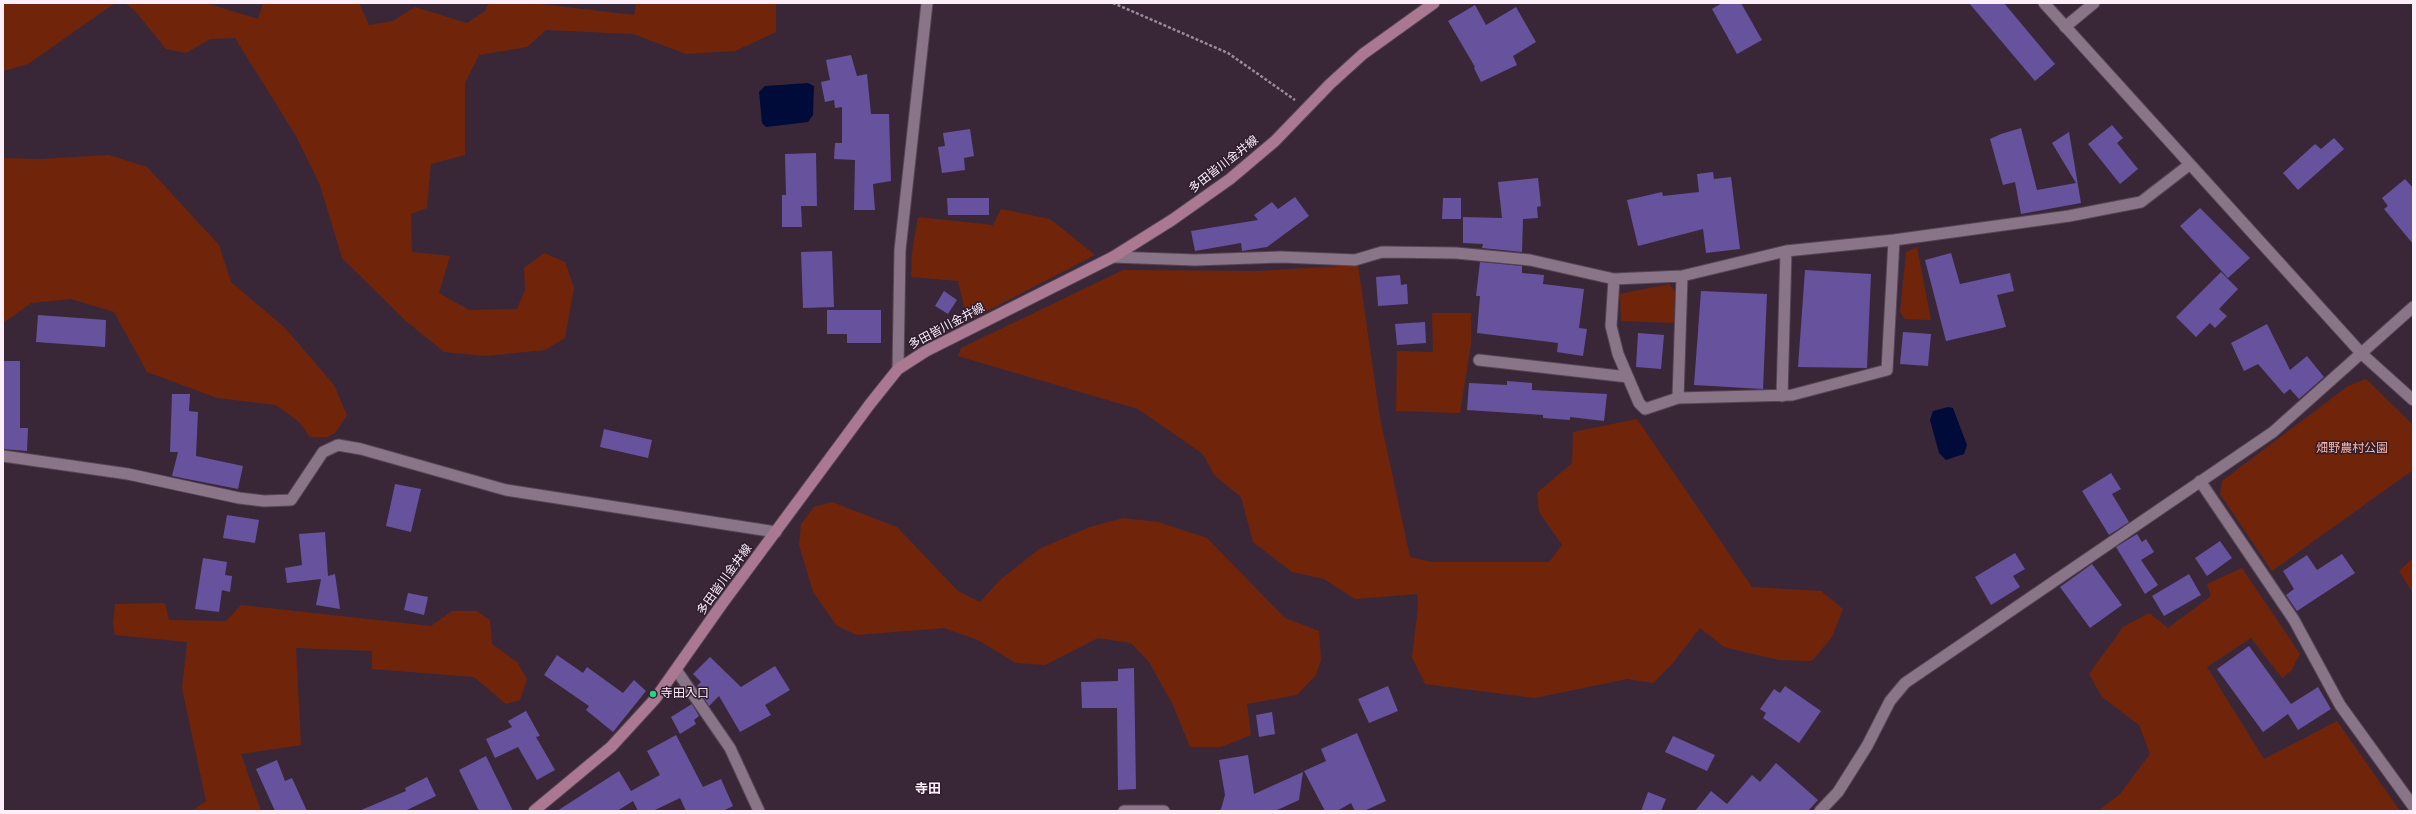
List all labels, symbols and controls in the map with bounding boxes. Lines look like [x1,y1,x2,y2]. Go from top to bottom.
street label: 多田皆川金井線 [1186,133,1262,197]
street label: 多田皆川金井線 [907,301,987,353]
park label: 畑野農村公園 [2316,442,2388,456]
street label: 多田皆川金井線 [694,542,756,618]
place label: 寺田入口 [661,687,709,701]
marker: 寺田入口 [648,689,658,699]
district label: 寺田 [915,782,941,798]

